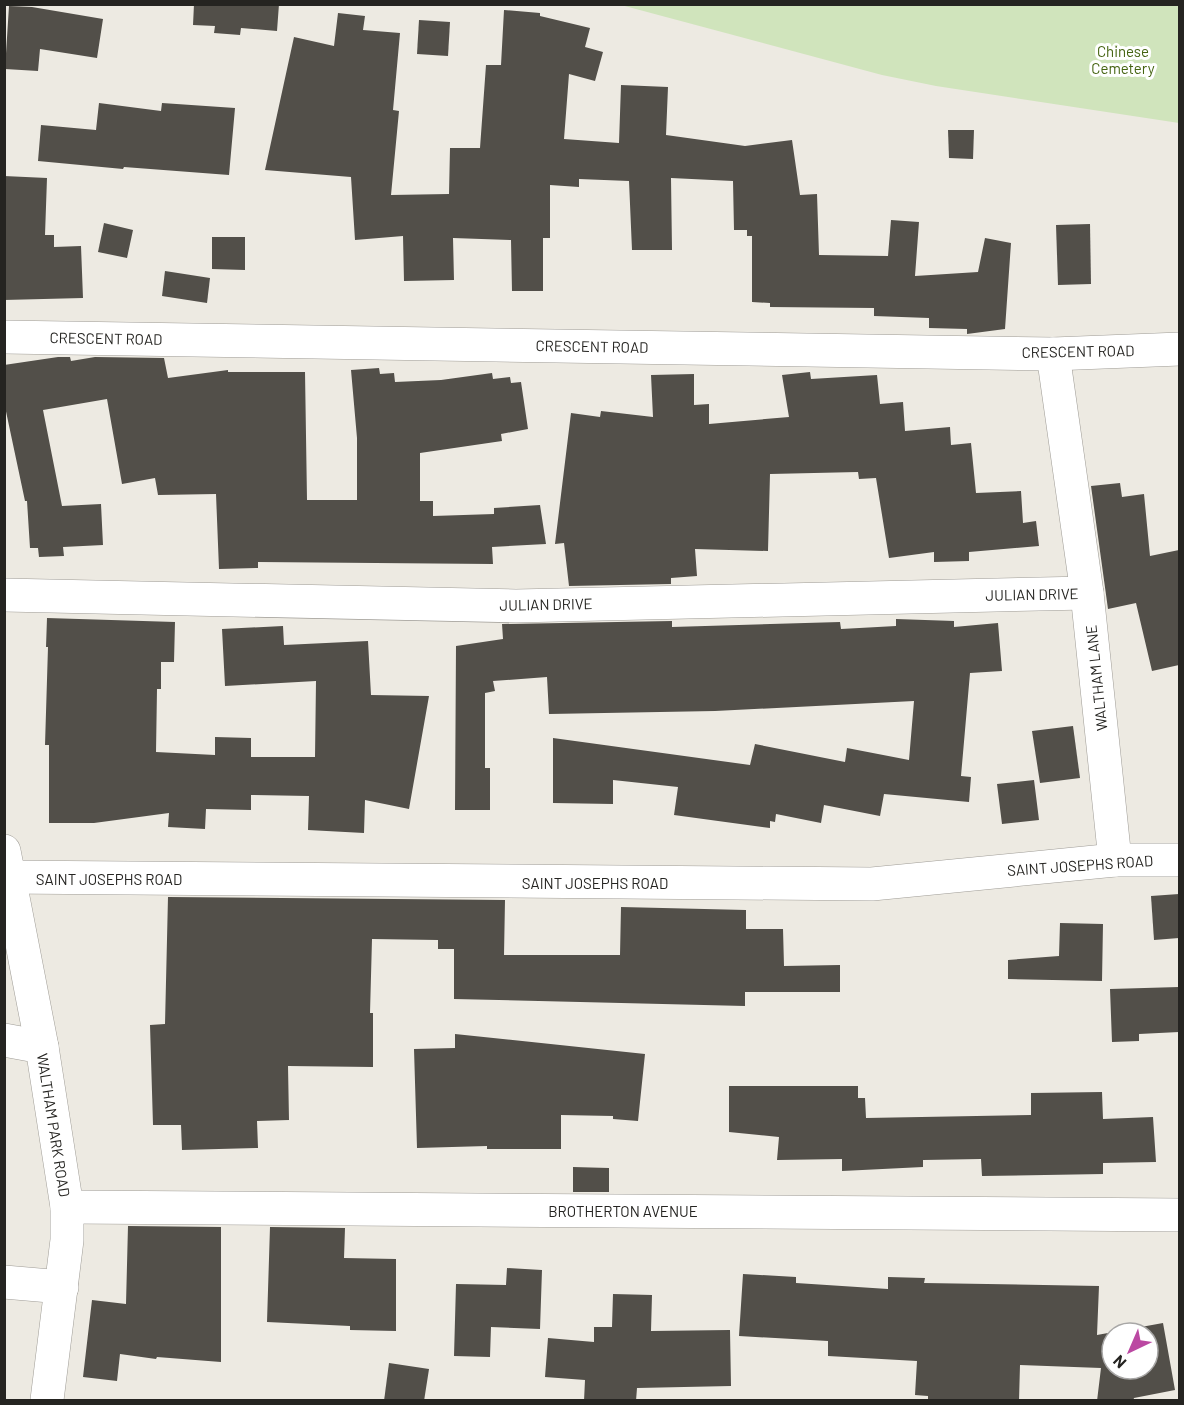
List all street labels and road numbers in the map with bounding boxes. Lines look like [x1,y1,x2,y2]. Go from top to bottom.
street label: CRESCENT ROAD [49,328,163,348]
street label: CRESCENT ROAD [535,336,649,356]
street label: CRESCENT ROAD [1021,341,1135,361]
street label: JULIAN DRIVE [985,584,1079,604]
street label: JULIAN DRIVE [499,594,593,614]
street label: WALTHAM LANE [1081,624,1111,732]
street label: SAINT JOSEPHS ROAD [1006,851,1154,879]
street label: SAINT JOSEPHS ROAD [36,870,182,888]
street label: SAINT JOSEPHS ROAD [522,874,668,892]
street label: WALTHAM PARK ROAD [34,1052,74,1198]
street label: BROTHERTON AVENUE [548,1202,698,1220]

